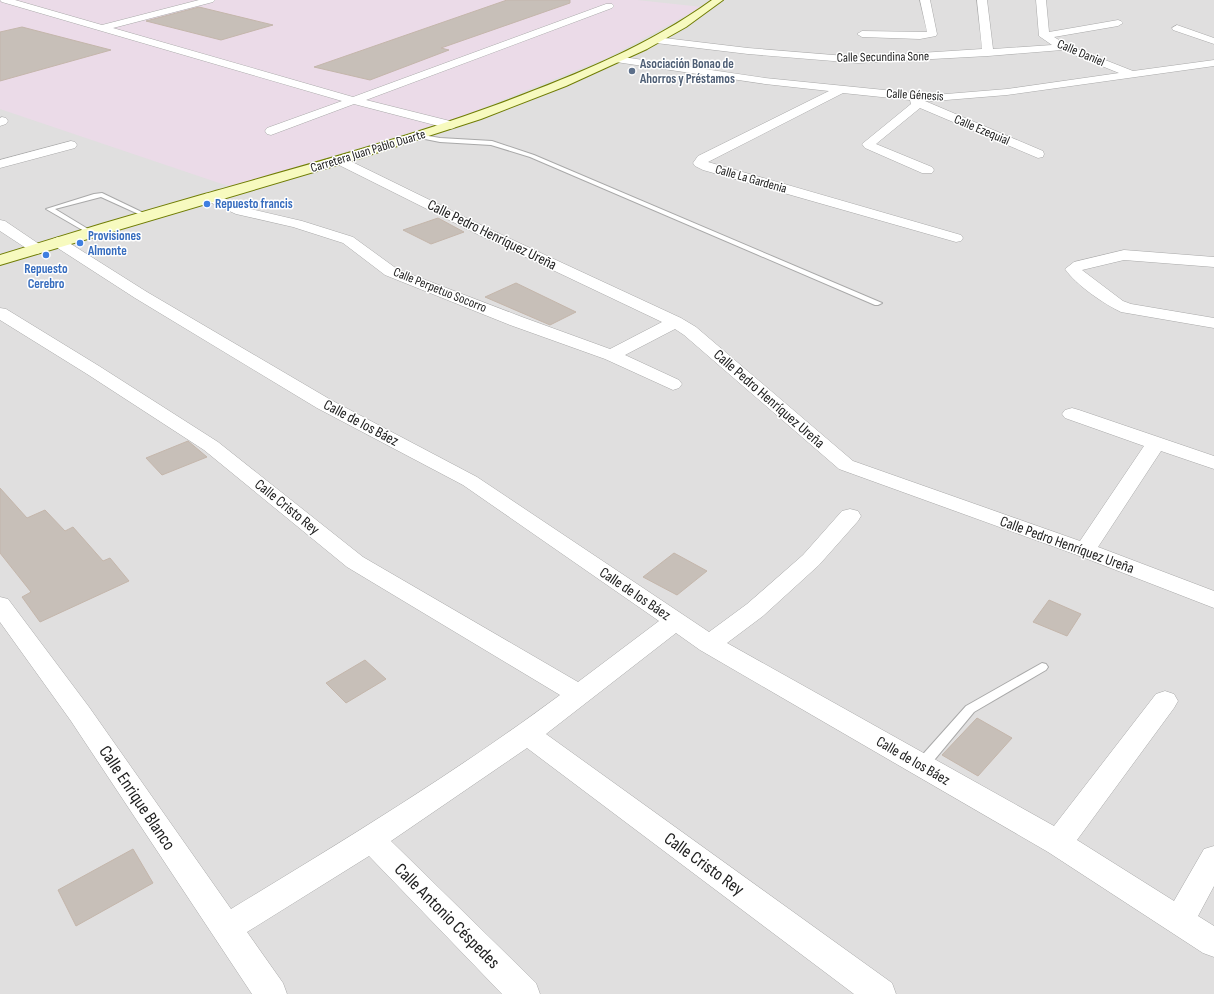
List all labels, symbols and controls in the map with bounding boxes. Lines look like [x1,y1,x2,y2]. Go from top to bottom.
street label: Calle Daniel [1055,36,1107,70]
street label: Calle Secundina Sone [837,48,929,66]
place label: Asociación Bonao de Ahorros y Préstamos [639,56,735,87]
marker: Asociación Bonao de Ahorros y Préstamos [627,66,637,76]
street label: Calle Génesis [886,86,944,105]
street label: Calle Ezequial [952,111,1012,149]
street label: Carretera Juan Pablo Duarte [309,126,427,176]
street label: Calle La Gardenia [713,161,789,197]
street label: Calle Pedro Henríquez Ureña [424,195,560,275]
place label: Repuesto francis [215,196,293,212]
marker: Repuesto francis [202,199,212,209]
place label: Provisiones Almonte [87,228,141,259]
marker: Provisiones Almonte [75,238,85,248]
marker: Repuesto Cerebro [41,250,51,260]
place label: Repuesto Cerebro [24,261,68,292]
street label: Calle Perpetuo Socorro [391,264,489,316]
street label: Calle Pedro Henríquez Ureña [709,345,829,453]
street label: Calle de los Báez [320,395,402,451]
street label: Calle Cristo Rey [251,475,323,539]
street label: Calle Pedro Henríquez Ureña [997,512,1137,578]
street label: Calle de los Báez [596,563,675,625]
street label: Calle de los Báez [873,732,954,790]
street label: Calle Enrique Blanco [94,742,180,854]
street label: Calle Cristo Rey [660,828,748,900]
street label: Calle Antonio Céspedes [390,859,504,973]

